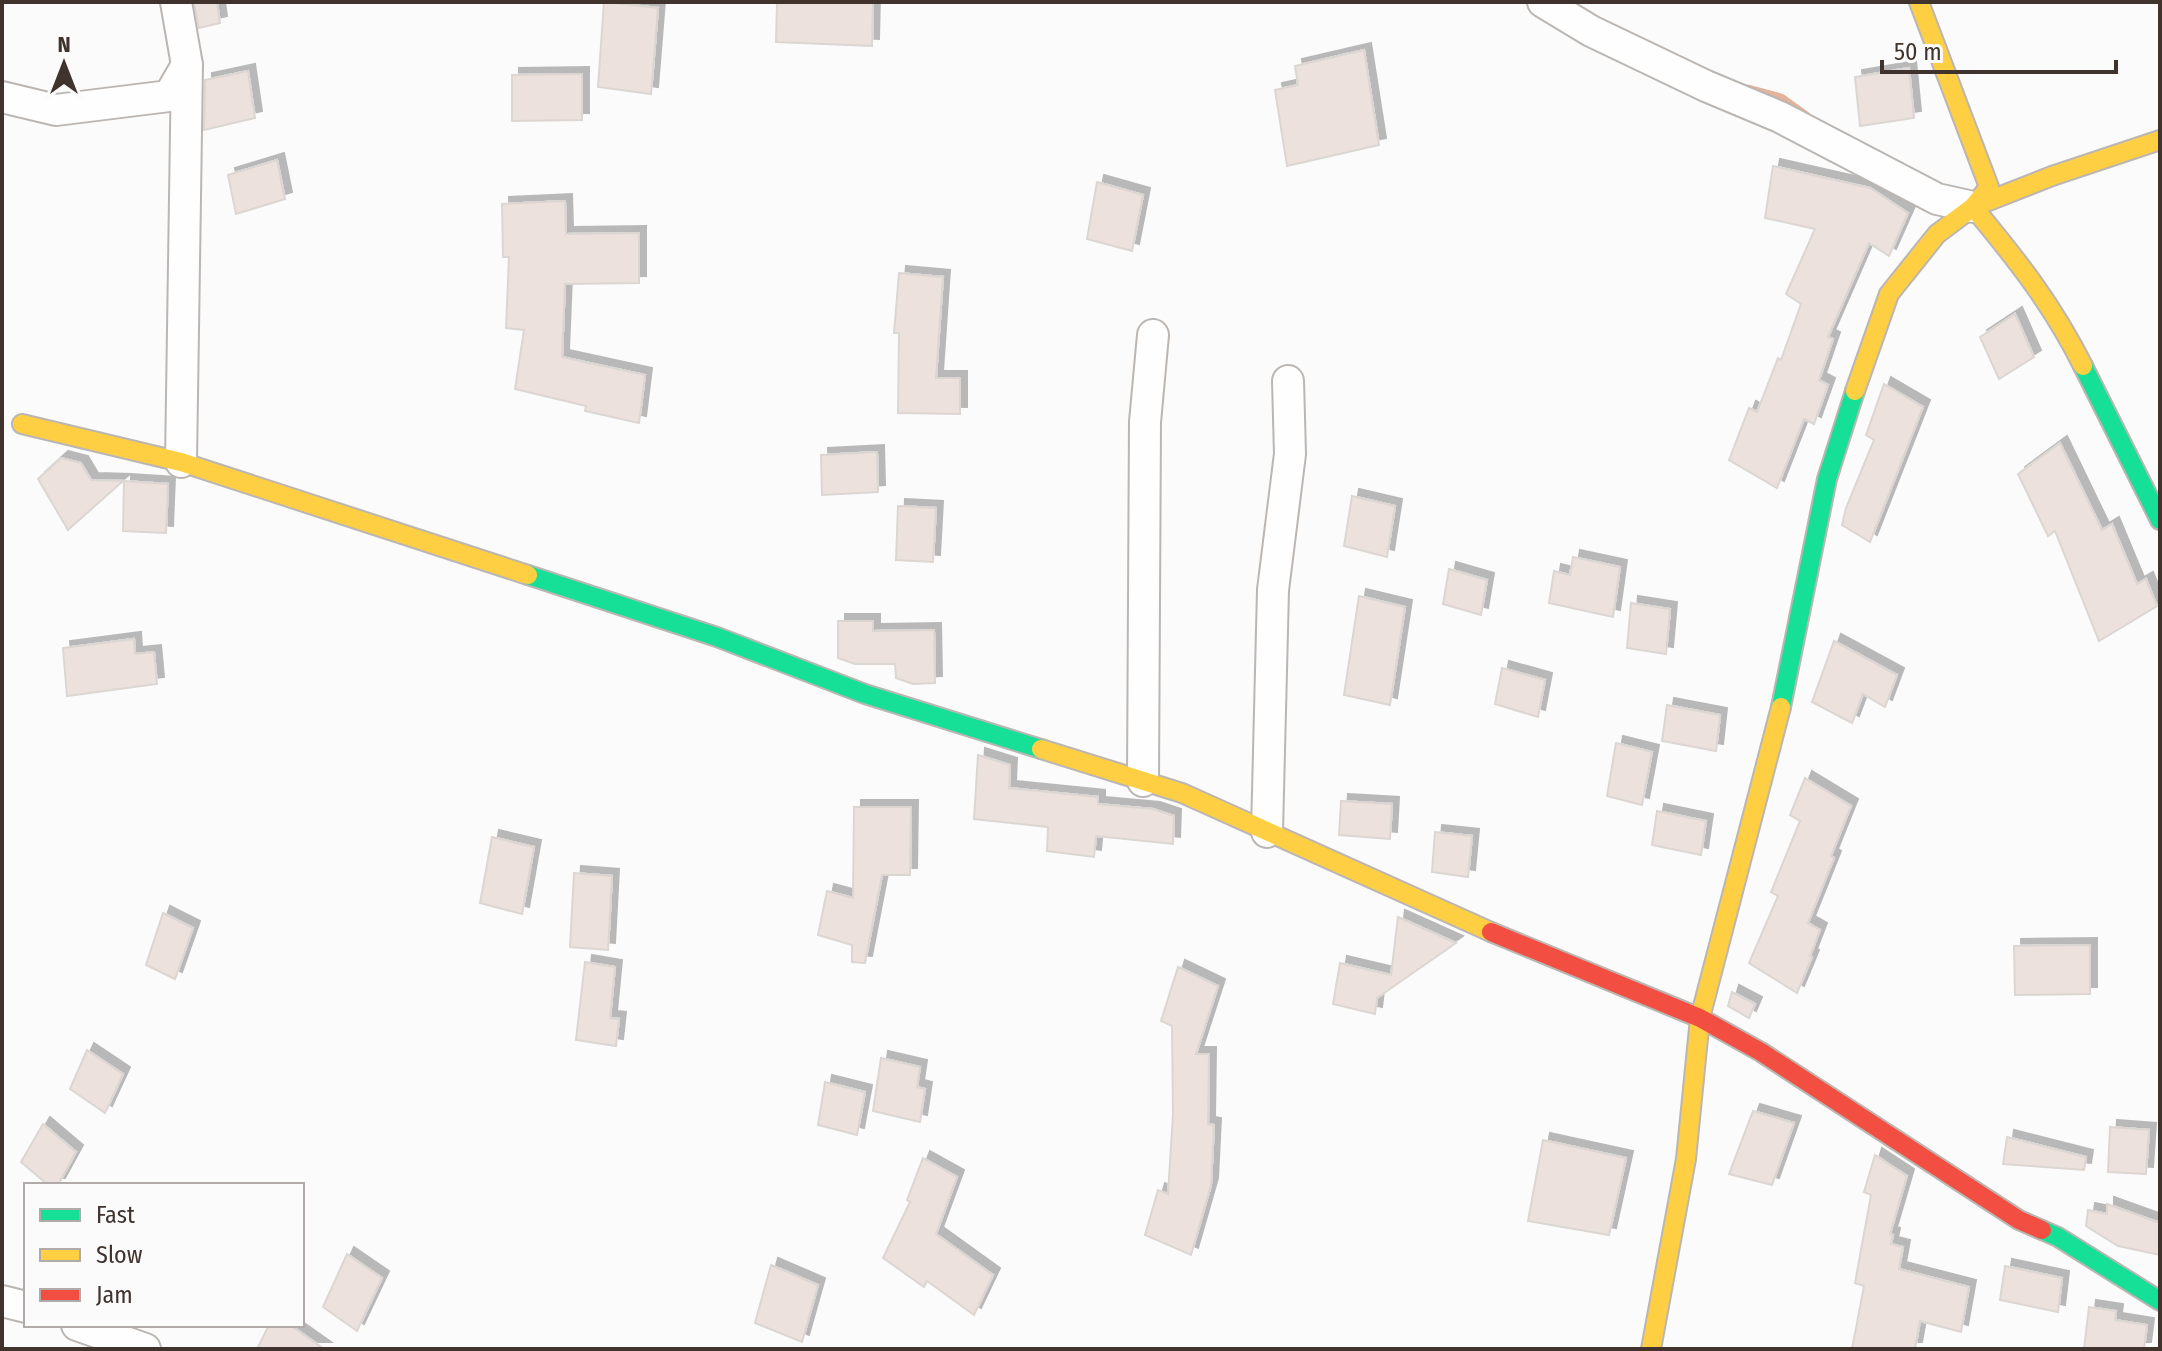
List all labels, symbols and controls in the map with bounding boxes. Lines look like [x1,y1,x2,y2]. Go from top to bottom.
north arrow [24,24,104,104]
scale bar [1882,24,2116,74]
text: N [57,31,71,58]
text: 50 m [1894,38,1942,66]
legend [24,1183,304,1327]
text: Fast [96,1201,135,1229]
text: Slow [96,1241,143,1269]
text: Jam [96,1281,133,1309]

